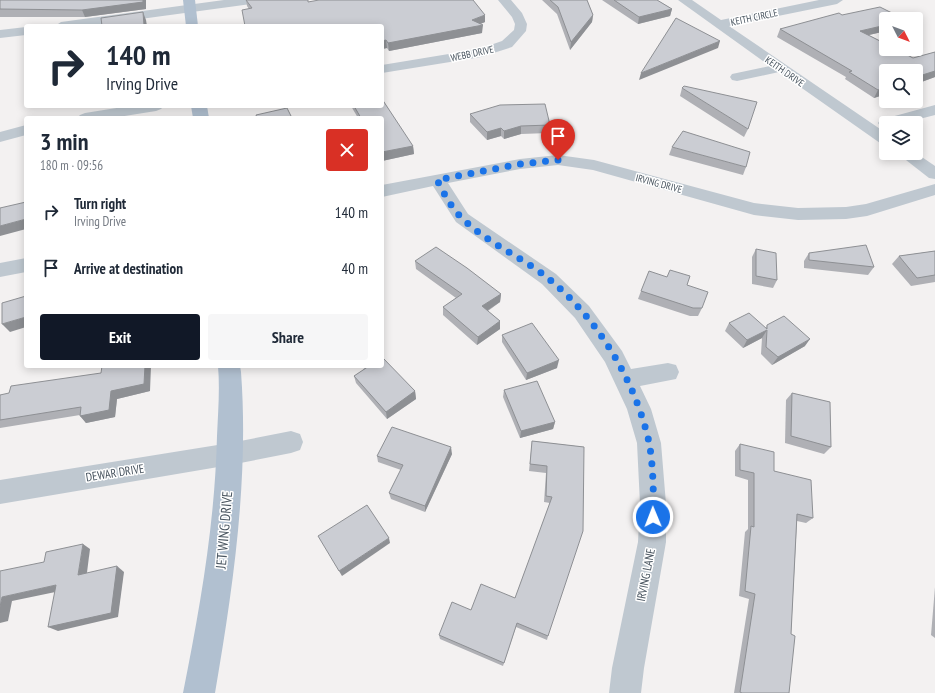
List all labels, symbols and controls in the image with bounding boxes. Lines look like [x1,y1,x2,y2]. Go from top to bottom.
street label: KEITH CIRCLE [729,6,779,29]
north arrow [879,12,923,56]
map controls [879,12,923,160]
text: 140 m [106,36,170,73]
icon: right [40,40,92,92]
street label: WEBB DRIVE [449,43,495,64]
street label: KEITH DRIVE [763,53,807,90]
button: search [879,64,923,108]
text: Irving Drive [106,72,178,95]
button: layers [879,116,923,160]
pin [541,119,575,160]
icon: arrive [547,125,569,147]
text: 3 min [40,126,88,157]
button: close [326,129,368,171]
text: 180 m · 09:56 [40,157,103,174]
street label: IRVING DRIVE [634,171,683,196]
text: Turn right [74,194,126,213]
icon: right [40,201,62,223]
text: 140 m [335,203,368,222]
text: Irving Drive [74,213,126,230]
icon: arrive [40,257,62,279]
text: Arrive at destination [74,259,183,278]
text: 40 m [342,259,368,278]
button: Exit [40,314,200,360]
button: Share [208,314,368,360]
street label: DEWAR DRIVE [85,461,145,485]
street label: JET WING DRIVE [212,490,236,571]
position arrow [632,496,674,538]
street label: IRVING LANE [633,547,658,603]

